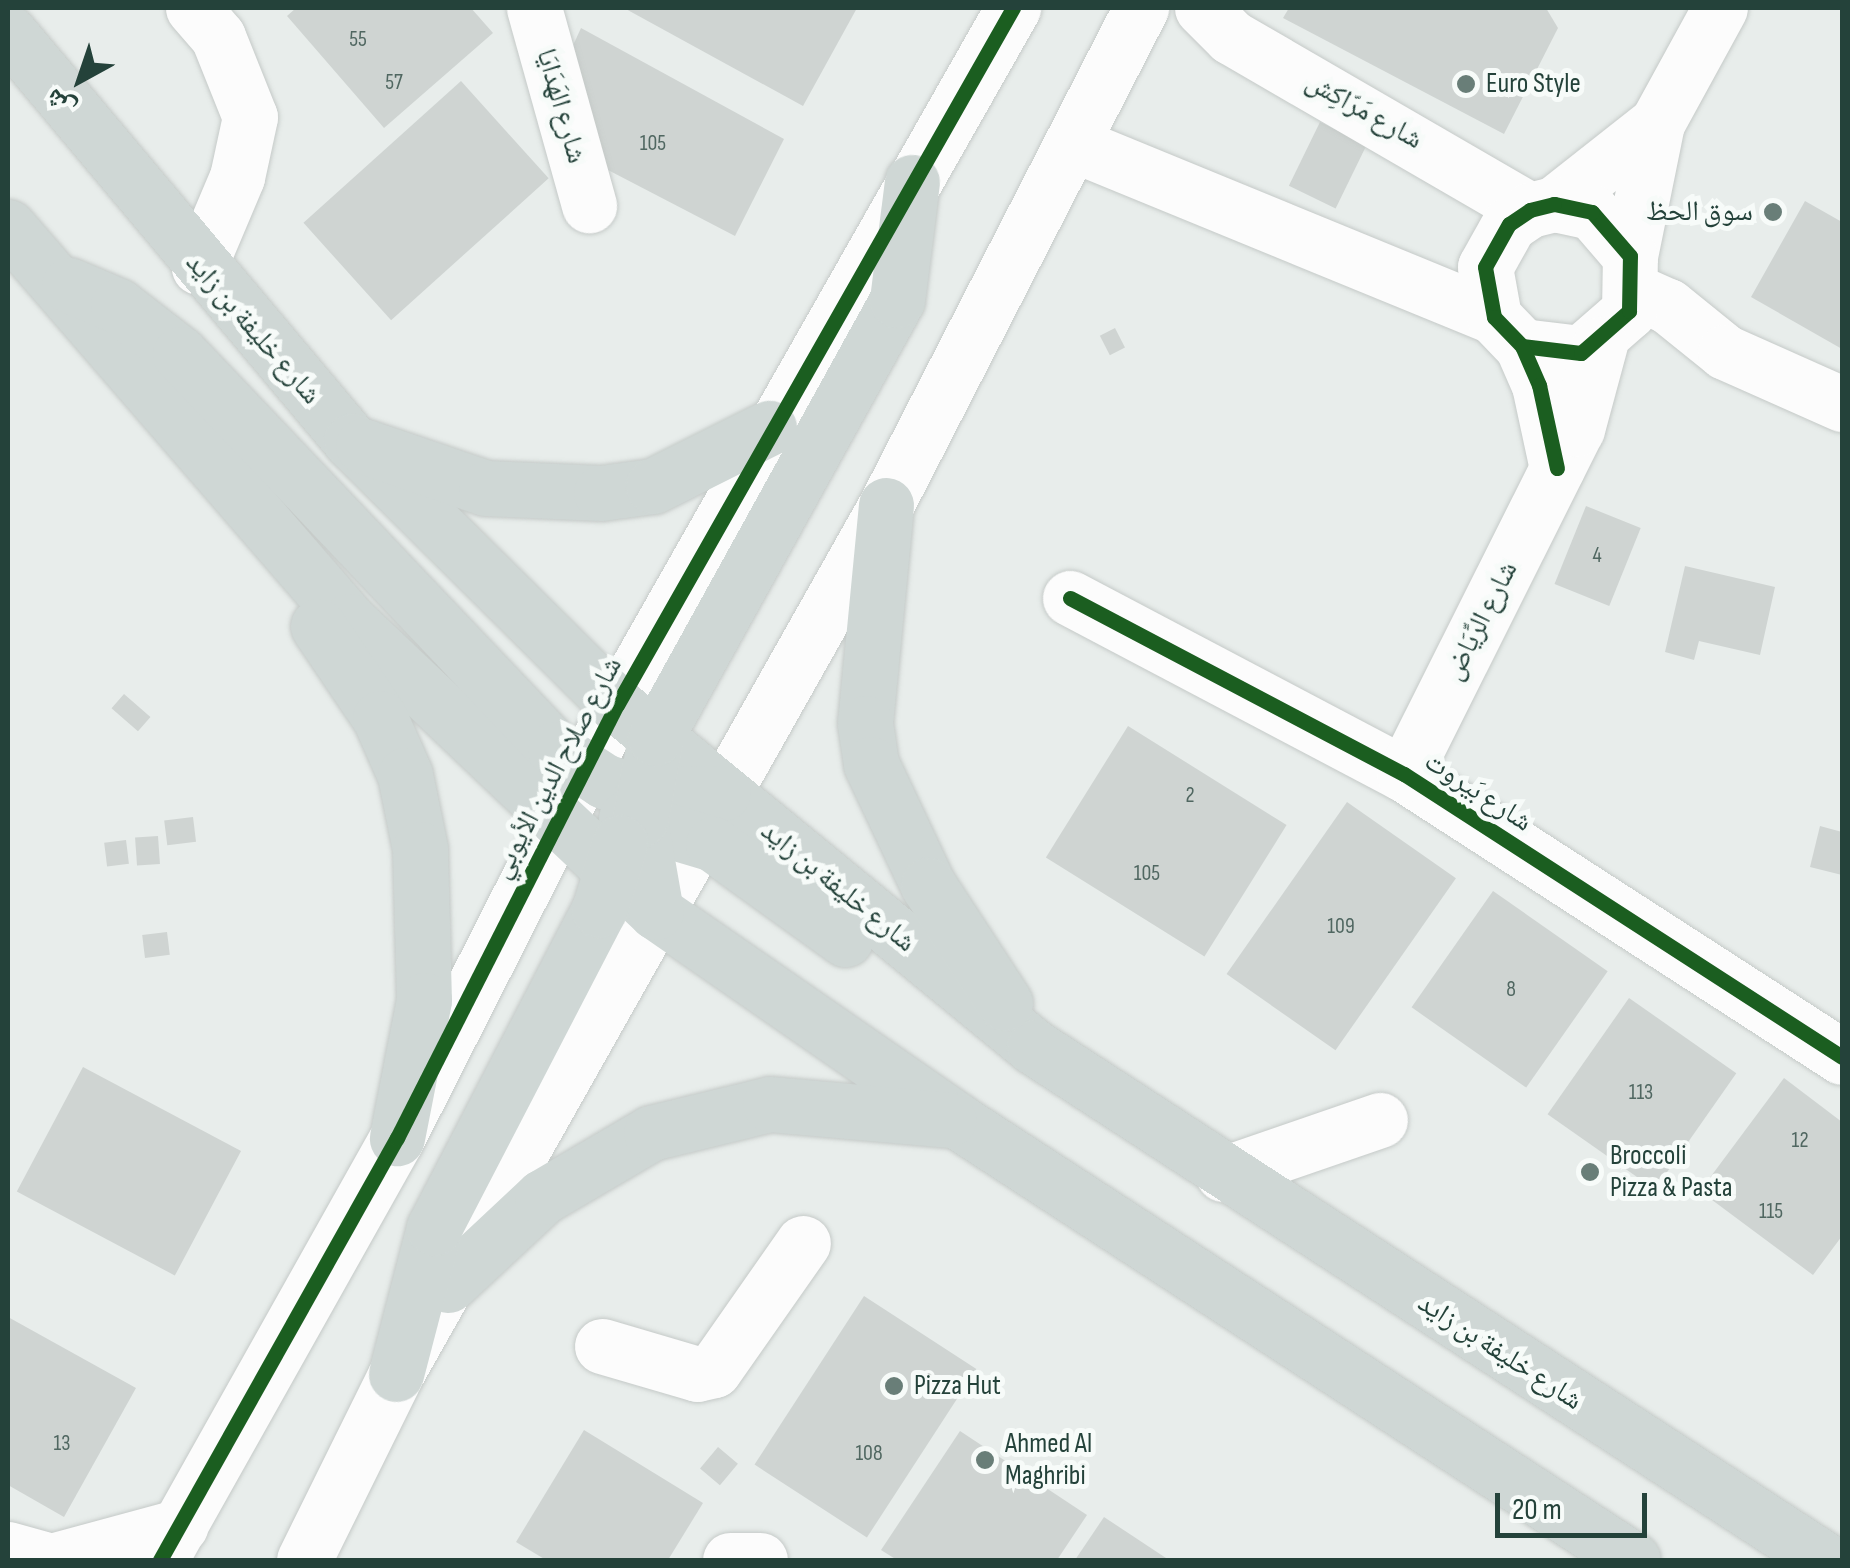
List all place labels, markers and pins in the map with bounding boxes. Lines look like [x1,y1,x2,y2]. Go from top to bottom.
place label: Euro Style [1486,67,1581,101]
marker: Euro Style [1455,73,1477,95]
place label: سوق الحظ [1646,195,1753,229]
marker: سوق الحظ [1762,201,1784,223]
place label: Broccoli Pizza & Pasta [1610,1139,1732,1205]
marker: Broccoli Pizza & Pasta [1579,1161,1601,1183]
place label: Pizza Hut [914,1369,1001,1403]
marker: Pizza Hut [883,1375,905,1397]
place label: Ahmed Al Maghribi [1005,1427,1092,1493]
marker: Ahmed Al Maghribi [974,1449,996,1471]

